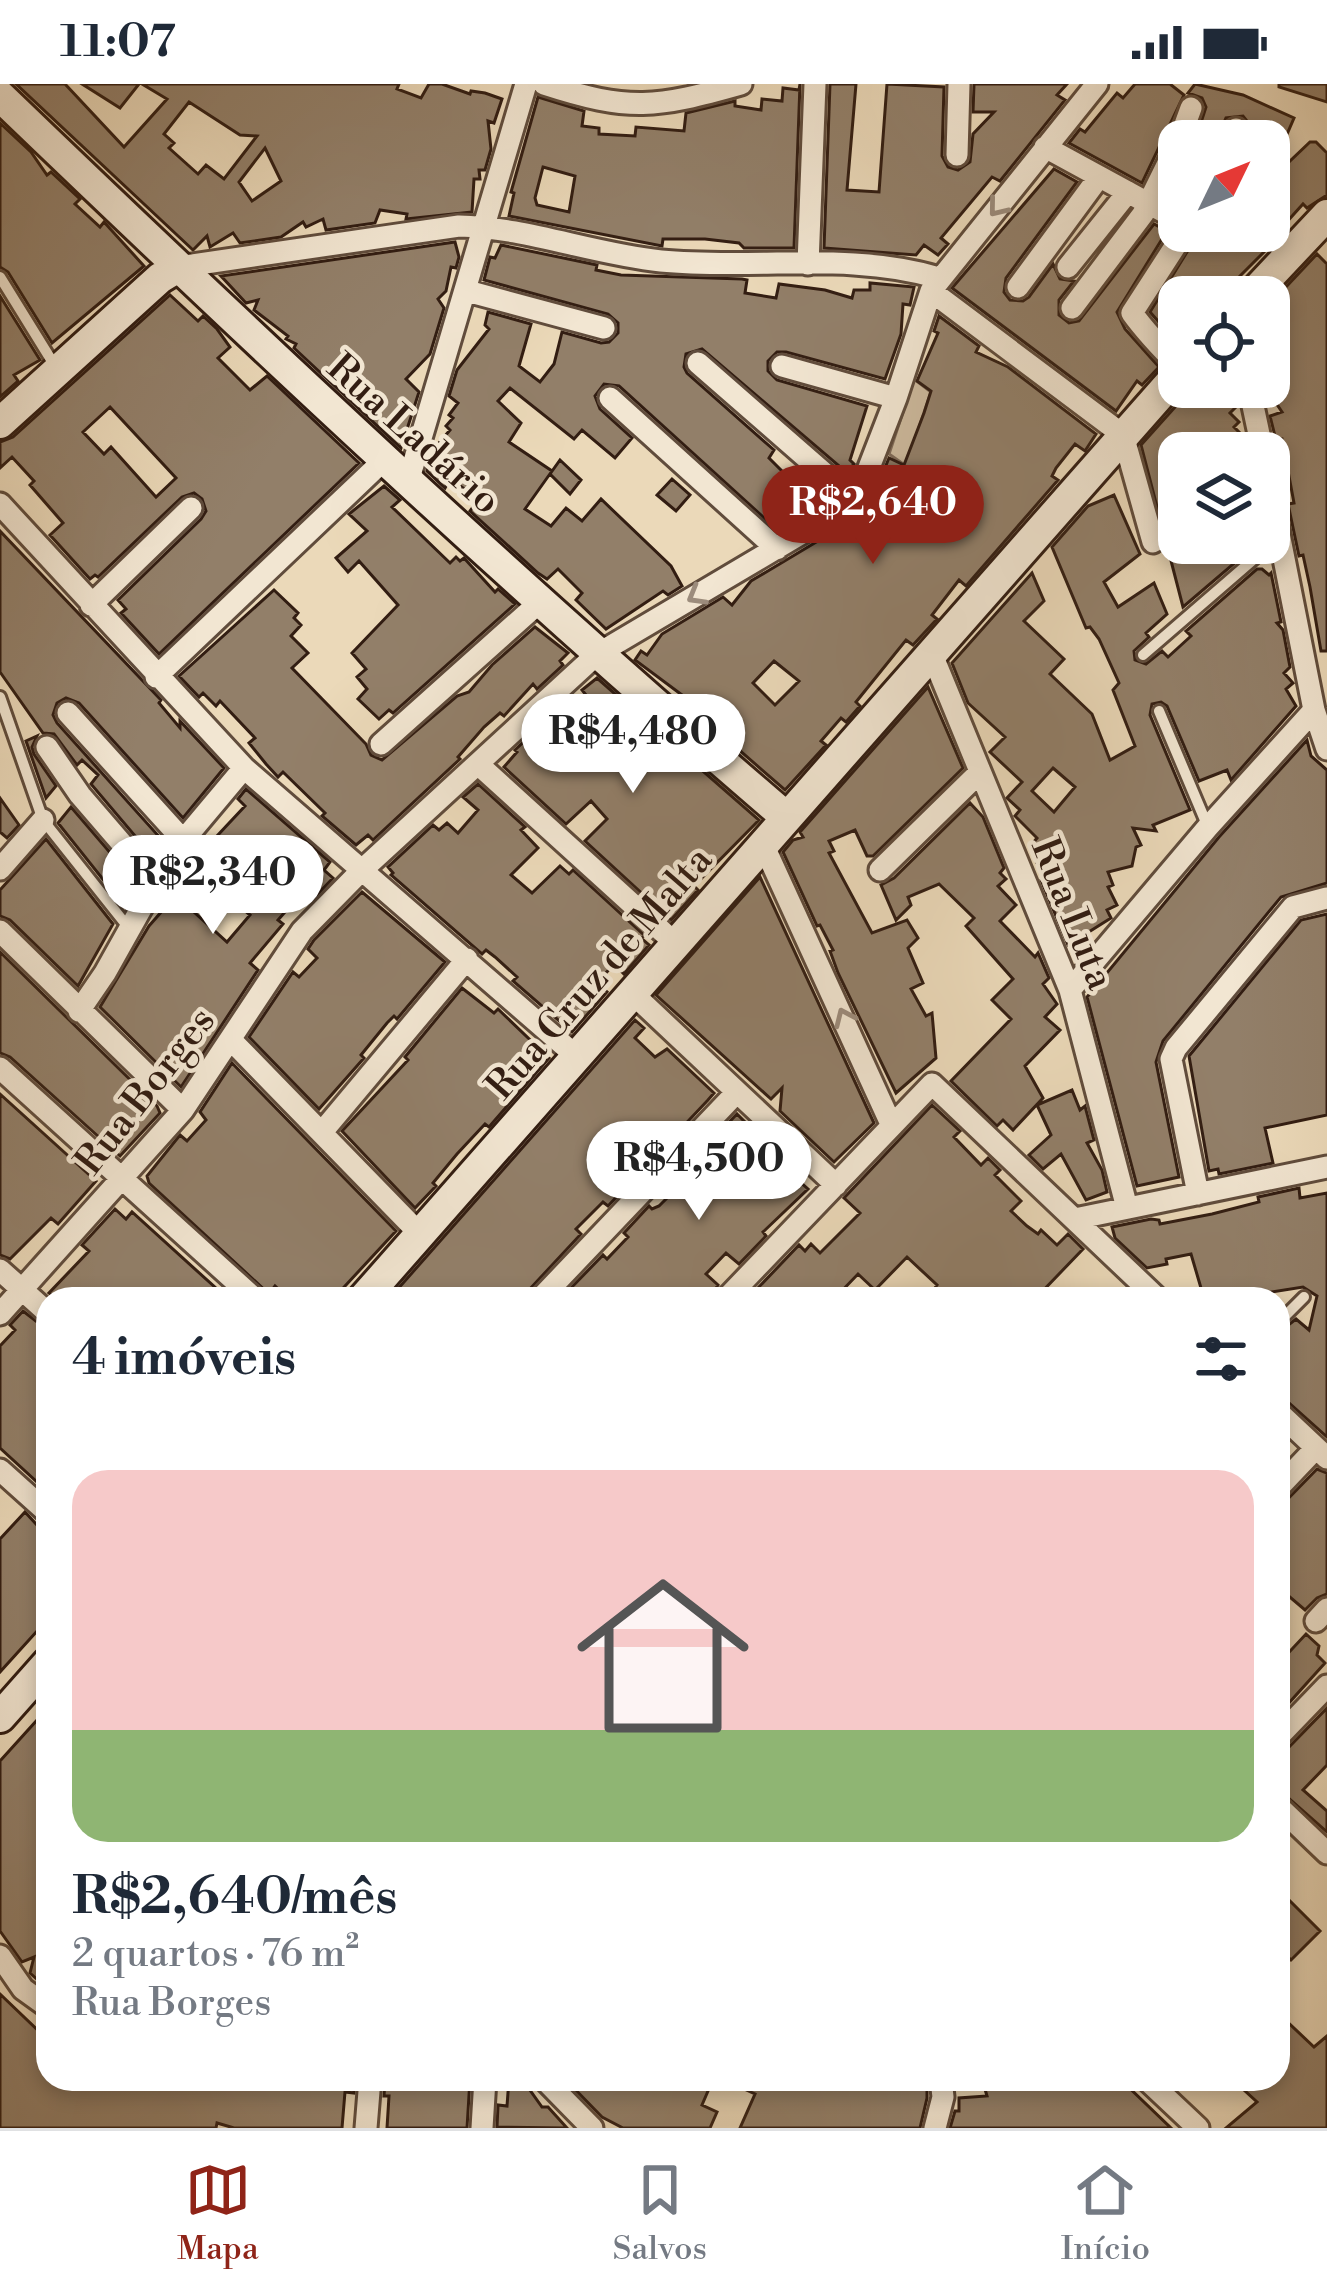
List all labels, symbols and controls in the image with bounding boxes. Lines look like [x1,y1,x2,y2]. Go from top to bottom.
text: 11:07 [60,14,176,71]
north arrow [1158,120,1290,252]
map controls [1158,120,1290,564]
one-way arrow [989,194,1011,216]
button: locate [1158,276,1290,408]
street label: Rua Ladário [316,344,510,526]
button: layers [1158,432,1290,564]
pin: R$2,640 [762,465,984,567]
text: R$2,640 [789,479,957,528]
one-way arrow [687,582,709,605]
pin: R$4,480 [522,694,744,796]
text: R$4,480 [548,708,718,757]
street label: Rua Luta [1019,831,1124,997]
pin: R$2,340 [102,835,324,937]
street label: Rua Cruz de Malta [476,836,724,1111]
text: R$2,340 [130,849,297,898]
street label: Rua Borges [65,998,227,1185]
one-way arrow [835,1008,859,1030]
pin: R$4,500 [588,1121,810,1223]
text: R$4,500 [613,1135,785,1184]
icon: filters [1188,1326,1254,1392]
text: 4 imóveis [72,1327,296,1391]
icon: home [555,1548,771,1764]
text: R$2,640/mês [72,1866,397,1930]
text: 2 quartos · 76 m² [72,1930,359,1979]
text: Rua Borges [72,1979,271,2028]
tab: Mapa [177,2157,259,2270]
tab: Salvos [613,2157,707,2270]
tab: Início [1061,2157,1150,2270]

